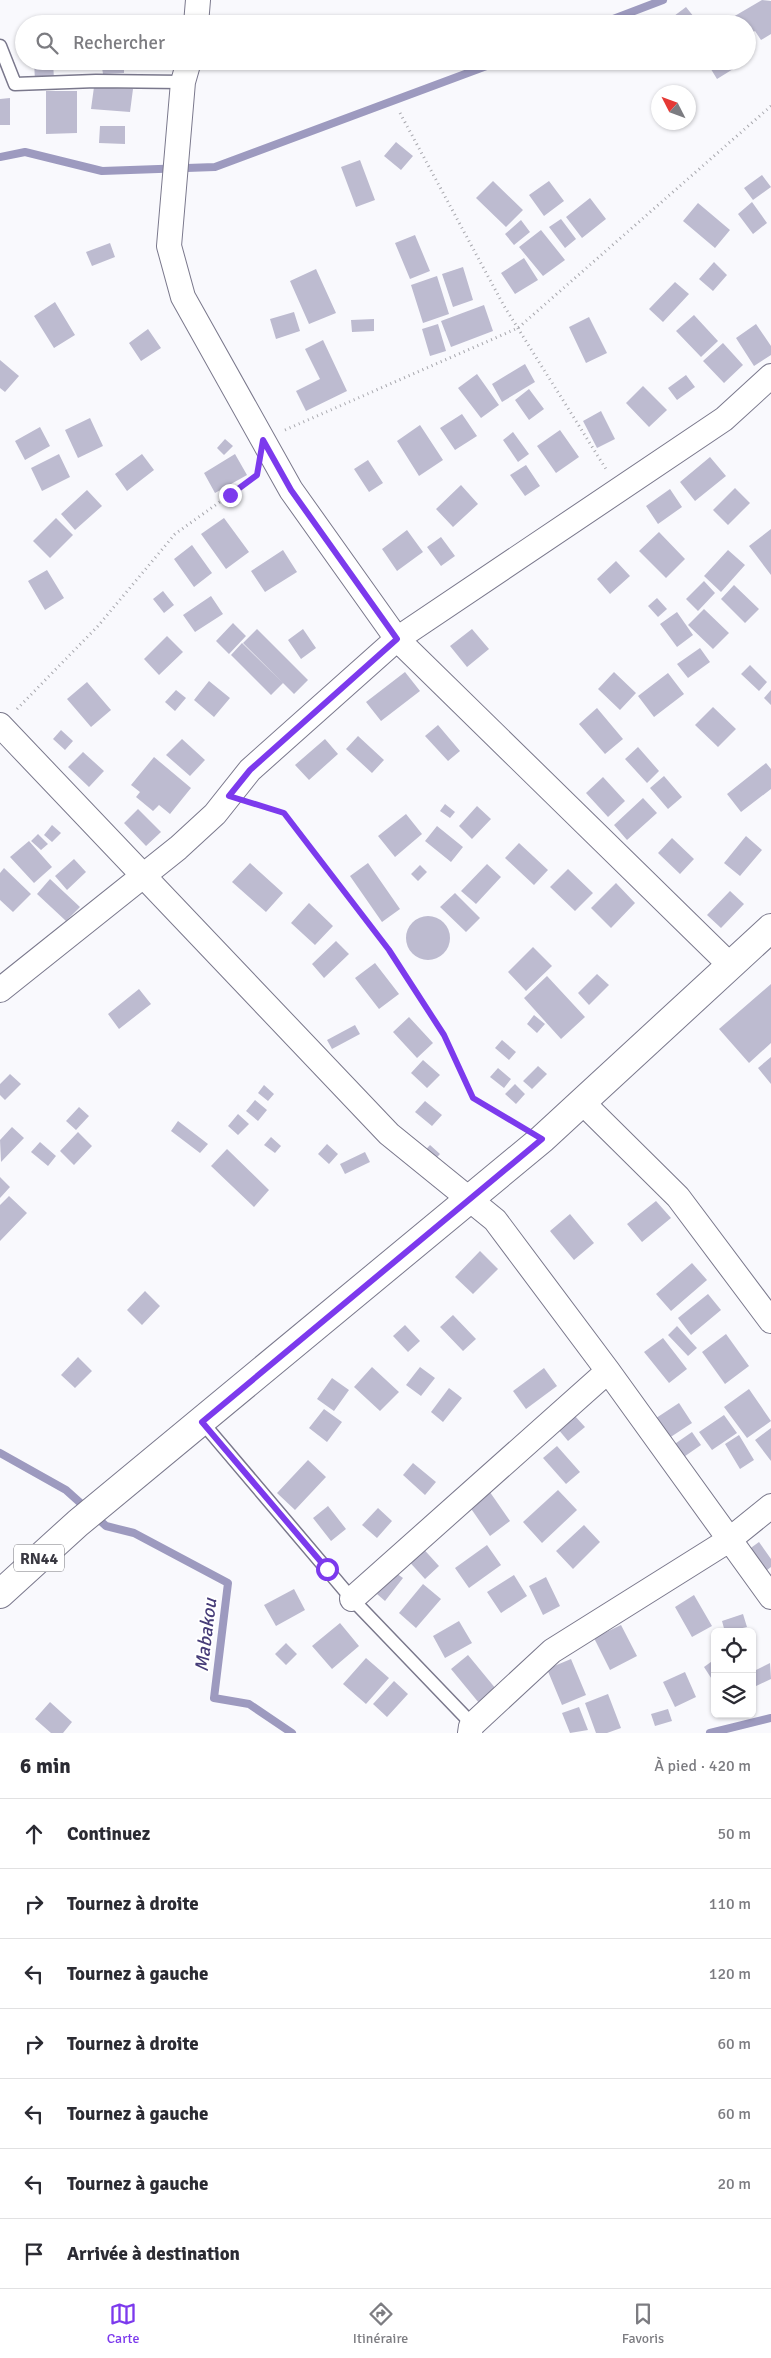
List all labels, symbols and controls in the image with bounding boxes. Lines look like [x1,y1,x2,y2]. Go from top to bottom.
search box [15,15,756,70]
icon: search [33,29,61,57]
text: Rechercher [73,31,165,55]
north arrow [651,85,696,130]
route end [219,484,242,507]
road number: RN44 [14,1545,64,1572]
route start [316,1558,339,1581]
water label: Mabakou [190,1595,223,1673]
map controls [711,1628,756,1718]
button: locate [711,1628,756,1673]
button: layers [711,1673,756,1718]
text: 6 min [20,1753,71,1779]
text: À pied · 420 m [654,1756,751,1776]
icon: ahead [20,1820,48,1848]
text: Continuez [67,1822,150,1846]
text: 50 m [717,1824,751,1844]
icon: right [20,1890,48,1918]
text: Tournez à droite [67,1892,199,1916]
text: 110 m [709,1894,751,1914]
icon: left [20,1960,48,1988]
text: Tournez à gauche [67,1962,208,1986]
text: 120 m [709,1964,751,1984]
icon: right [20,2030,48,2058]
text: Tournez à droite [67,2032,199,2056]
text: 60 m [717,2034,751,2054]
icon: left [20,2100,48,2128]
text: Tournez à gauche [67,2102,208,2126]
text: 60 m [717,2104,751,2124]
icon: left [20,2170,48,2198]
text: Tournez à gauche [67,2172,208,2196]
text: 20 m [717,2174,751,2194]
icon: arrive [20,2240,48,2268]
text: Arrivée à destination [67,2242,240,2266]
tab: Carte [107,2300,139,2347]
tab: Itinéraire [353,2300,408,2347]
tab: Favoris [622,2300,664,2347]

